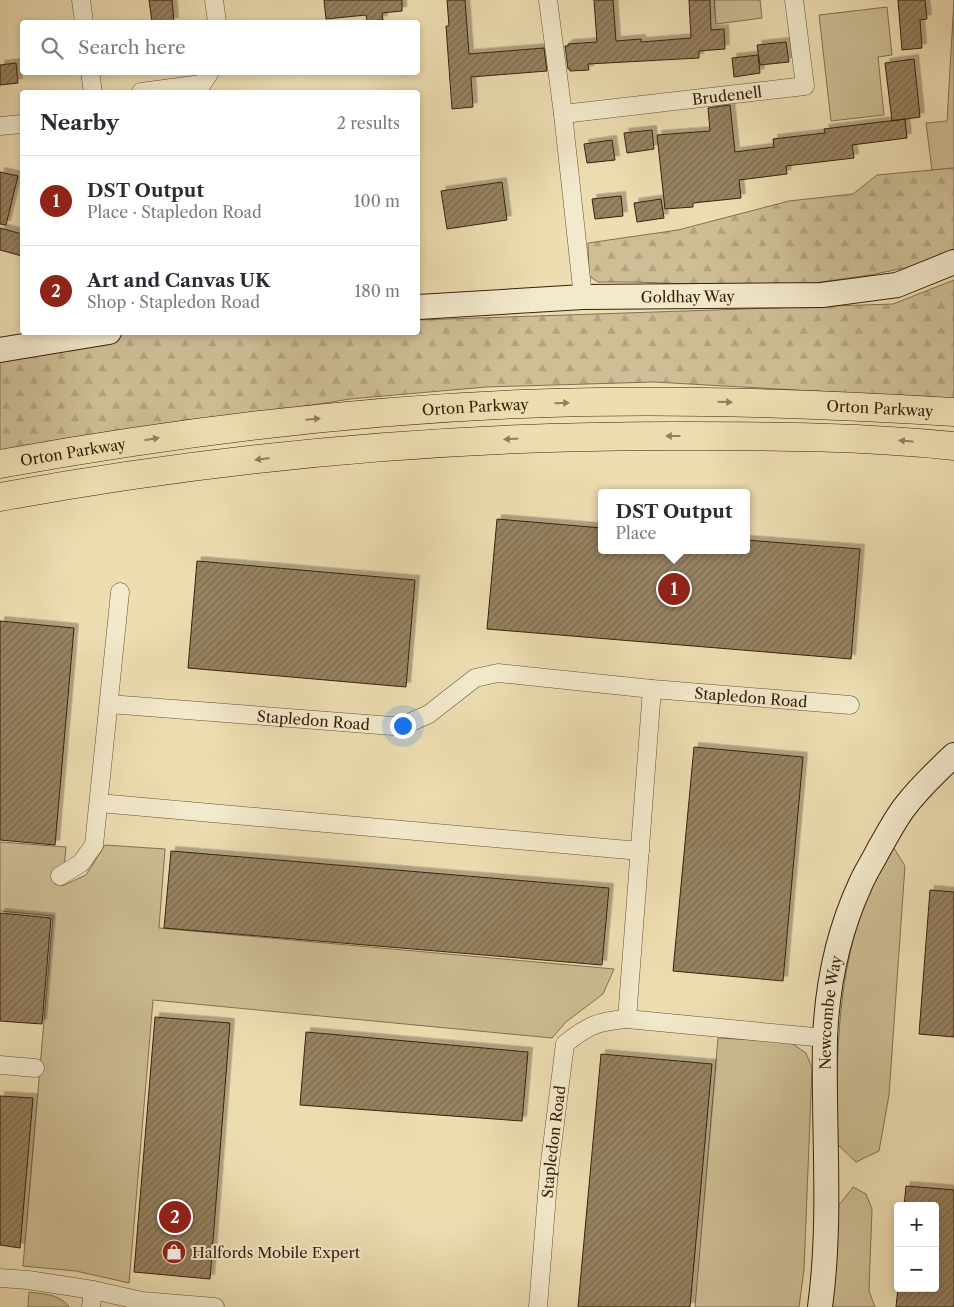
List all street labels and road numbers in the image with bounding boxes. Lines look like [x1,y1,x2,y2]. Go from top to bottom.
street label: Brudenell [691,81,763,109]
street label: Goldhay Way [641,286,735,306]
street label: Orton Parkway [421,394,530,419]
street label: Orton Parkway [826,396,935,420]
street label: Orton Parkway [19,434,128,470]
street label: Stapledon Road [694,683,808,711]
street label: Stapledon Road [256,706,371,734]
street label: Newcombe Way [815,953,846,1070]
street label: Stapledon Road [537,1084,569,1199]

